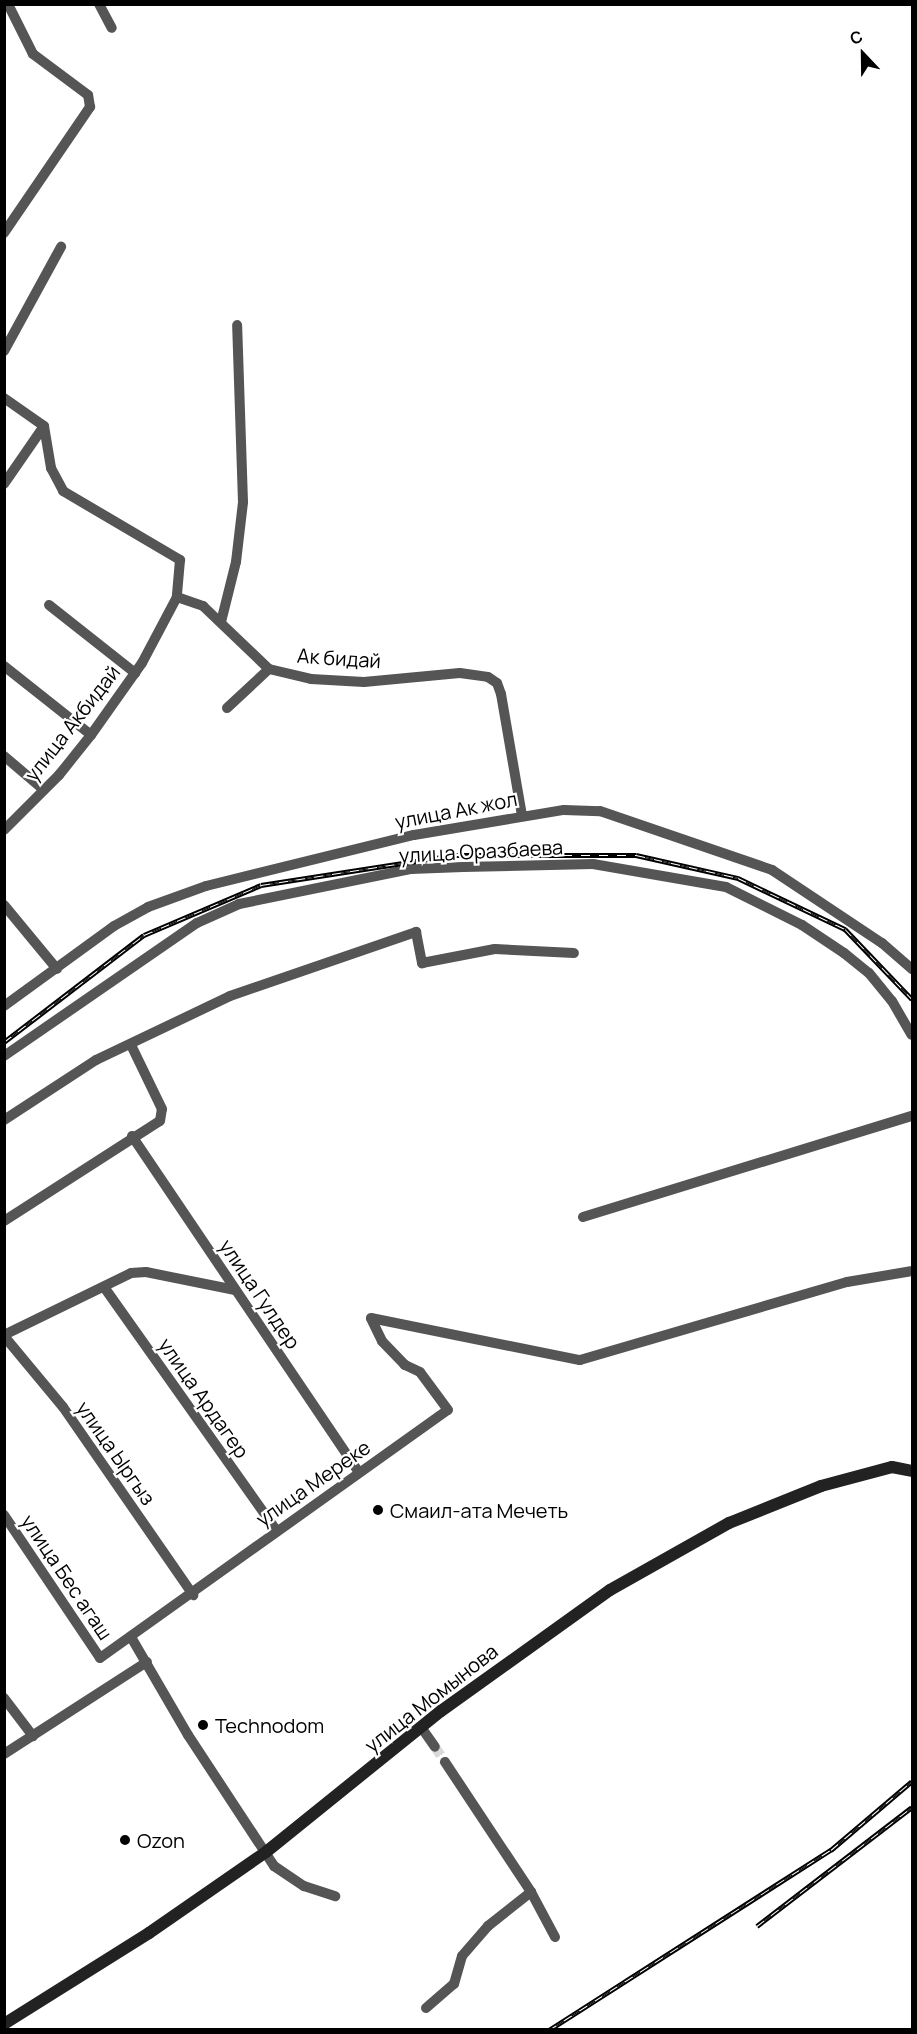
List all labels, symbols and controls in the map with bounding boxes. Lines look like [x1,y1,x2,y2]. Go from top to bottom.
north arrow [833,24,893,84]
text: С [847,25,866,50]
street label: Ак бидай [296,643,382,673]
street label: улица Акбидай [19,660,125,786]
street label: улица Ак жол [393,786,519,834]
street label: улица Оразбаева [398,835,564,867]
street label: улица Гулдер [215,1235,305,1353]
street label: улица Ардагер [154,1333,254,1463]
street label: улица Ыргыз [71,1397,161,1509]
street label: улица Мереке [251,1435,375,1531]
place label: Смаил-ата Мечеть [390,1498,568,1522]
marker: Смаил-ата Мечеть [371,1503,385,1517]
street label: улица Бес агаш [16,1510,118,1644]
street label: улица Момынова [360,1639,502,1757]
place label: Technodom [215,1713,324,1737]
marker: Technodom [196,1718,210,1732]
place label: Ozon [137,1828,185,1852]
marker: Ozon [118,1833,132,1847]

